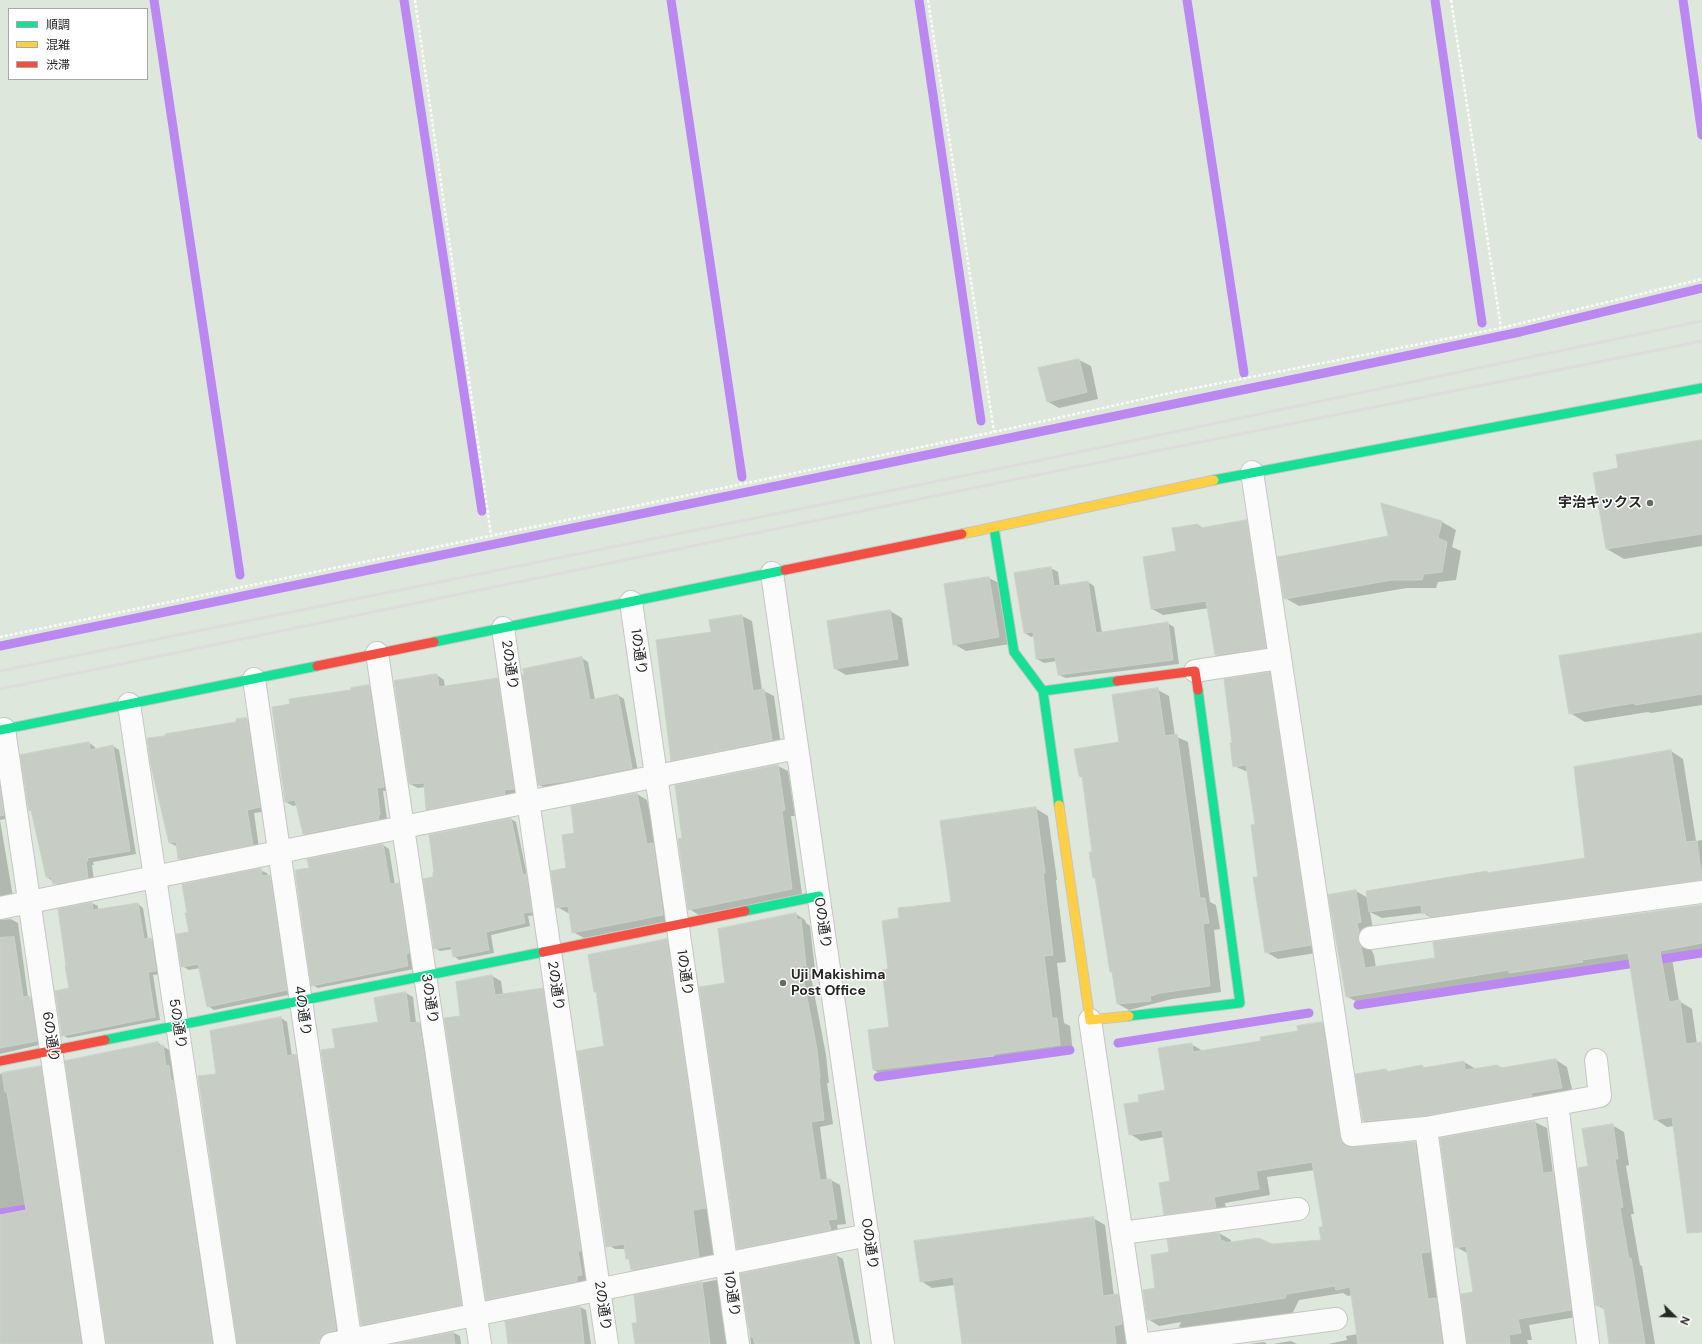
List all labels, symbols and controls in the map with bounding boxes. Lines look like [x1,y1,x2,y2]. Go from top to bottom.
legend [8,8,148,80]
text: 順調 [46,17,70,33]
text: 混雑 [46,37,70,53]
text: 渋滞 [46,57,70,73]
place label: 宇治キックス [1558,495,1642,511]
marker: 宇治キックス [1645,498,1655,508]
street label: 1の通り [626,628,650,676]
street label: 2の通り [497,639,521,691]
street label: 0の通り [810,896,834,950]
street label: 1の通り [672,949,696,997]
street label: 2の通り [543,960,567,1012]
place label: Uji Makishima Post Office [791,967,885,1000]
street label: 3の通り [417,973,441,1025]
marker: Uji Makishima Post Office [778,978,788,988]
street label: 4の通り [290,985,314,1037]
street label: 5の通り [165,998,189,1050]
street label: 6の通り [38,1011,62,1063]
street label: 0の通り [857,1217,881,1271]
street label: 1の通り [719,1270,743,1318]
street label: 2の通り [590,1280,614,1332]
north arrow [1654,1296,1694,1336]
text: N [1677,1314,1693,1327]

